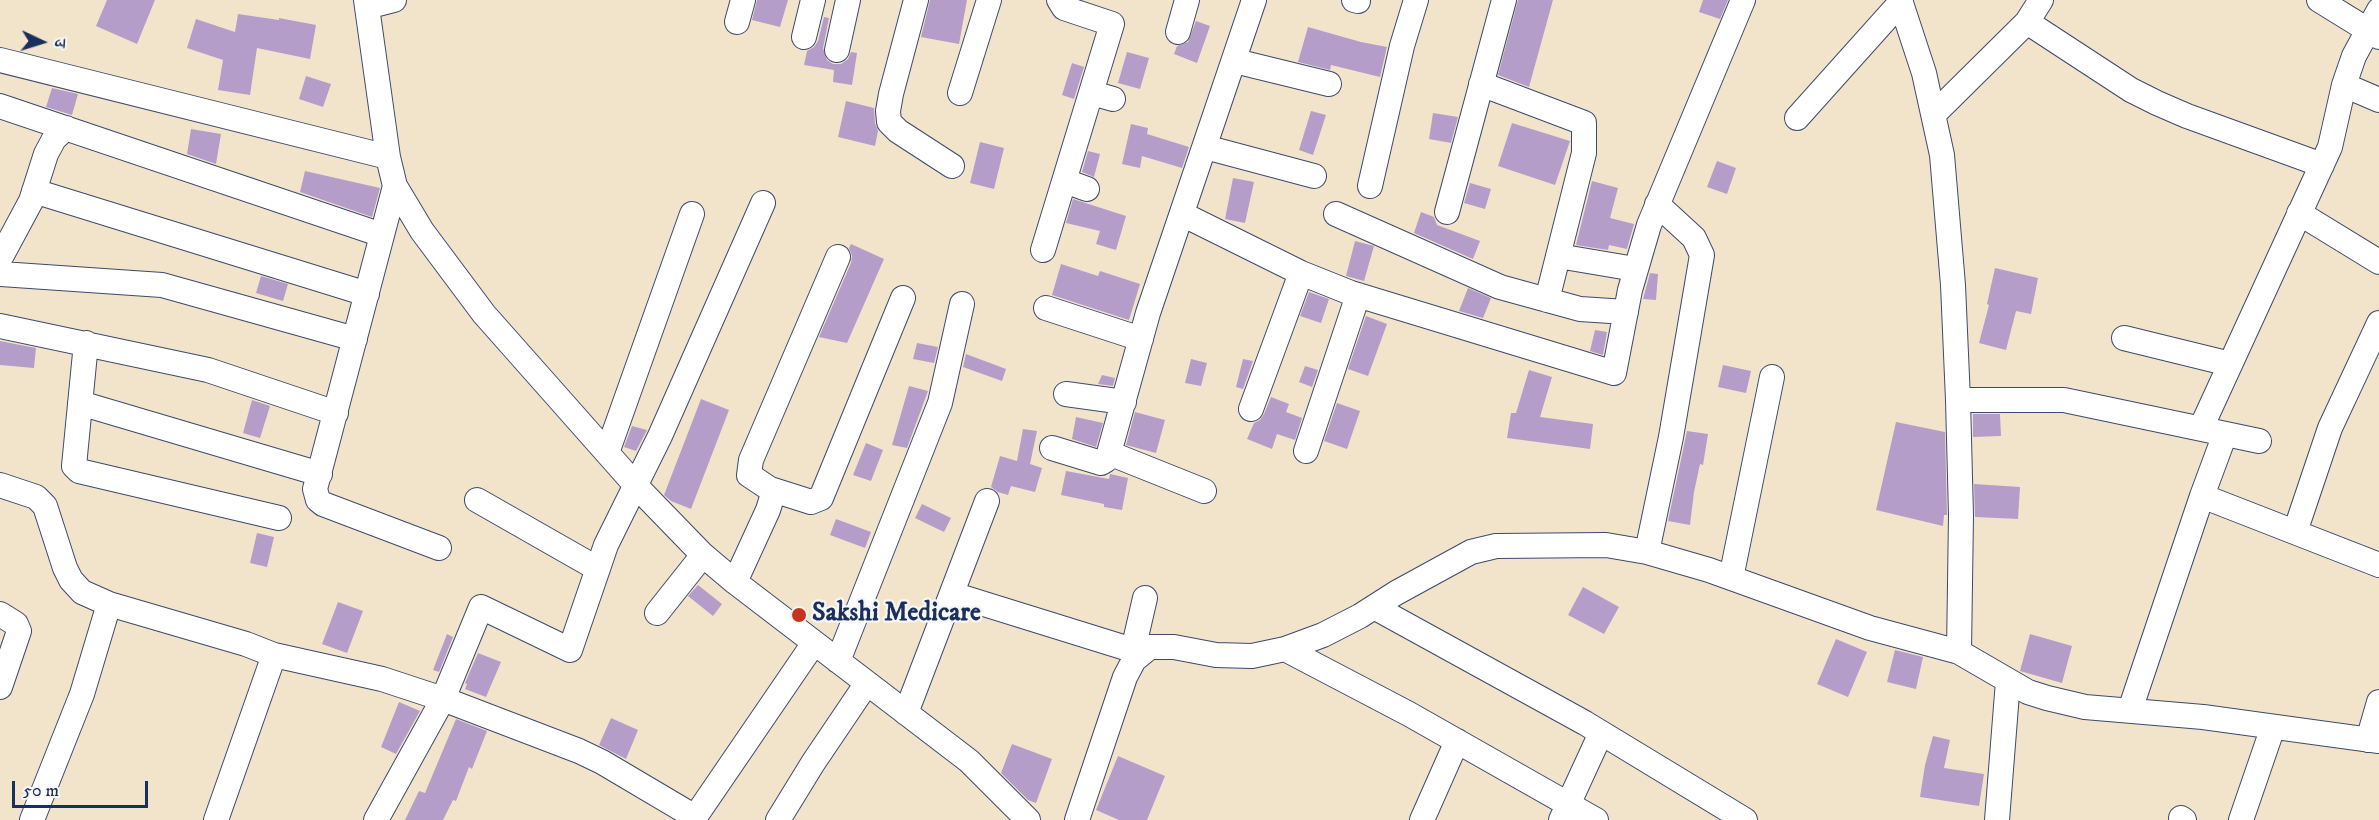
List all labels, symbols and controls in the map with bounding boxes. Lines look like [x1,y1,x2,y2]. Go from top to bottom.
north arrow [12,12,72,72]
text: उ [50,38,70,48]
place label: Sakshi Medicare [812,599,981,631]
marker: Sakshi Medicare [790,606,808,624]
scale bar [15,769,152,807]
text: 50 m [23,780,59,802]

